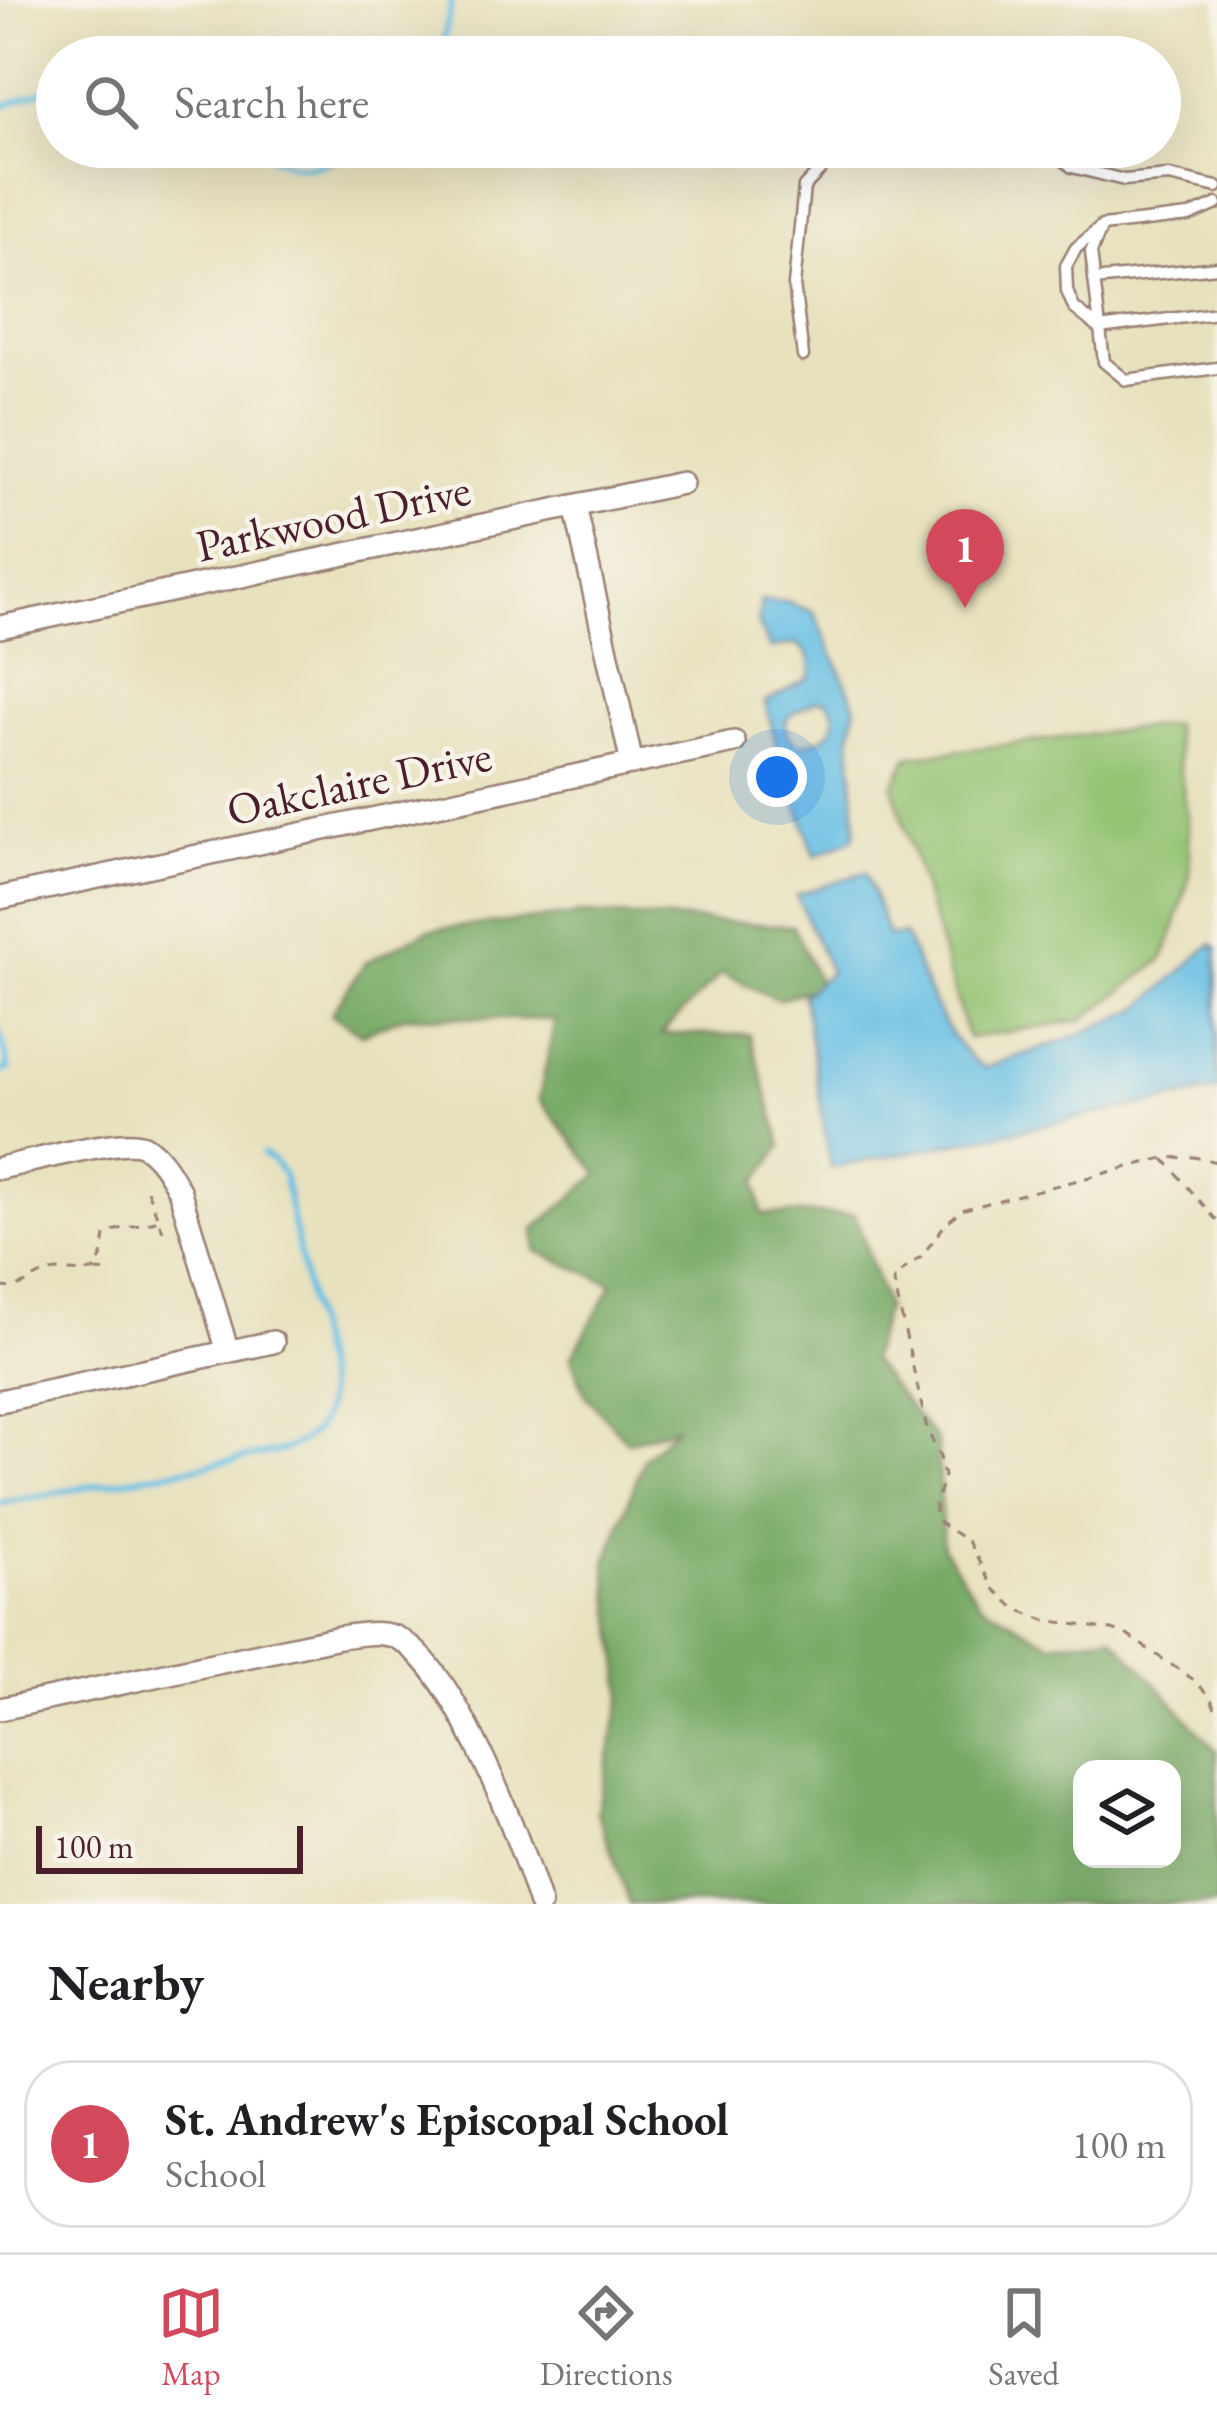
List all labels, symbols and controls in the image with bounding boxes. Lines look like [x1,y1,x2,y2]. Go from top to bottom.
search box [36,36,1181,168]
icon: search [78,69,144,135]
text: Search here [174,73,369,131]
street label: Parkwood Drive [191,460,475,574]
pin: 1 [926,509,1004,608]
street label: Oakclaire Drive [221,726,497,838]
your location [747,747,807,807]
map controls [1073,1760,1181,1868]
button: layers [1073,1760,1181,1868]
scale bar [36,1820,303,1873]
text: 100 m [54,1825,134,1868]
text: Nearby [48,1949,204,2015]
text: St. Andrew's Episcopal School [165,2090,729,2148]
text: 1 [80,2119,100,2170]
text: 100 m [1072,2119,1166,2170]
text: School [165,2148,266,2199]
tab: Map [158,2280,224,2395]
tab: Directions [540,2280,673,2395]
tab: Saved [988,2280,1059,2395]

